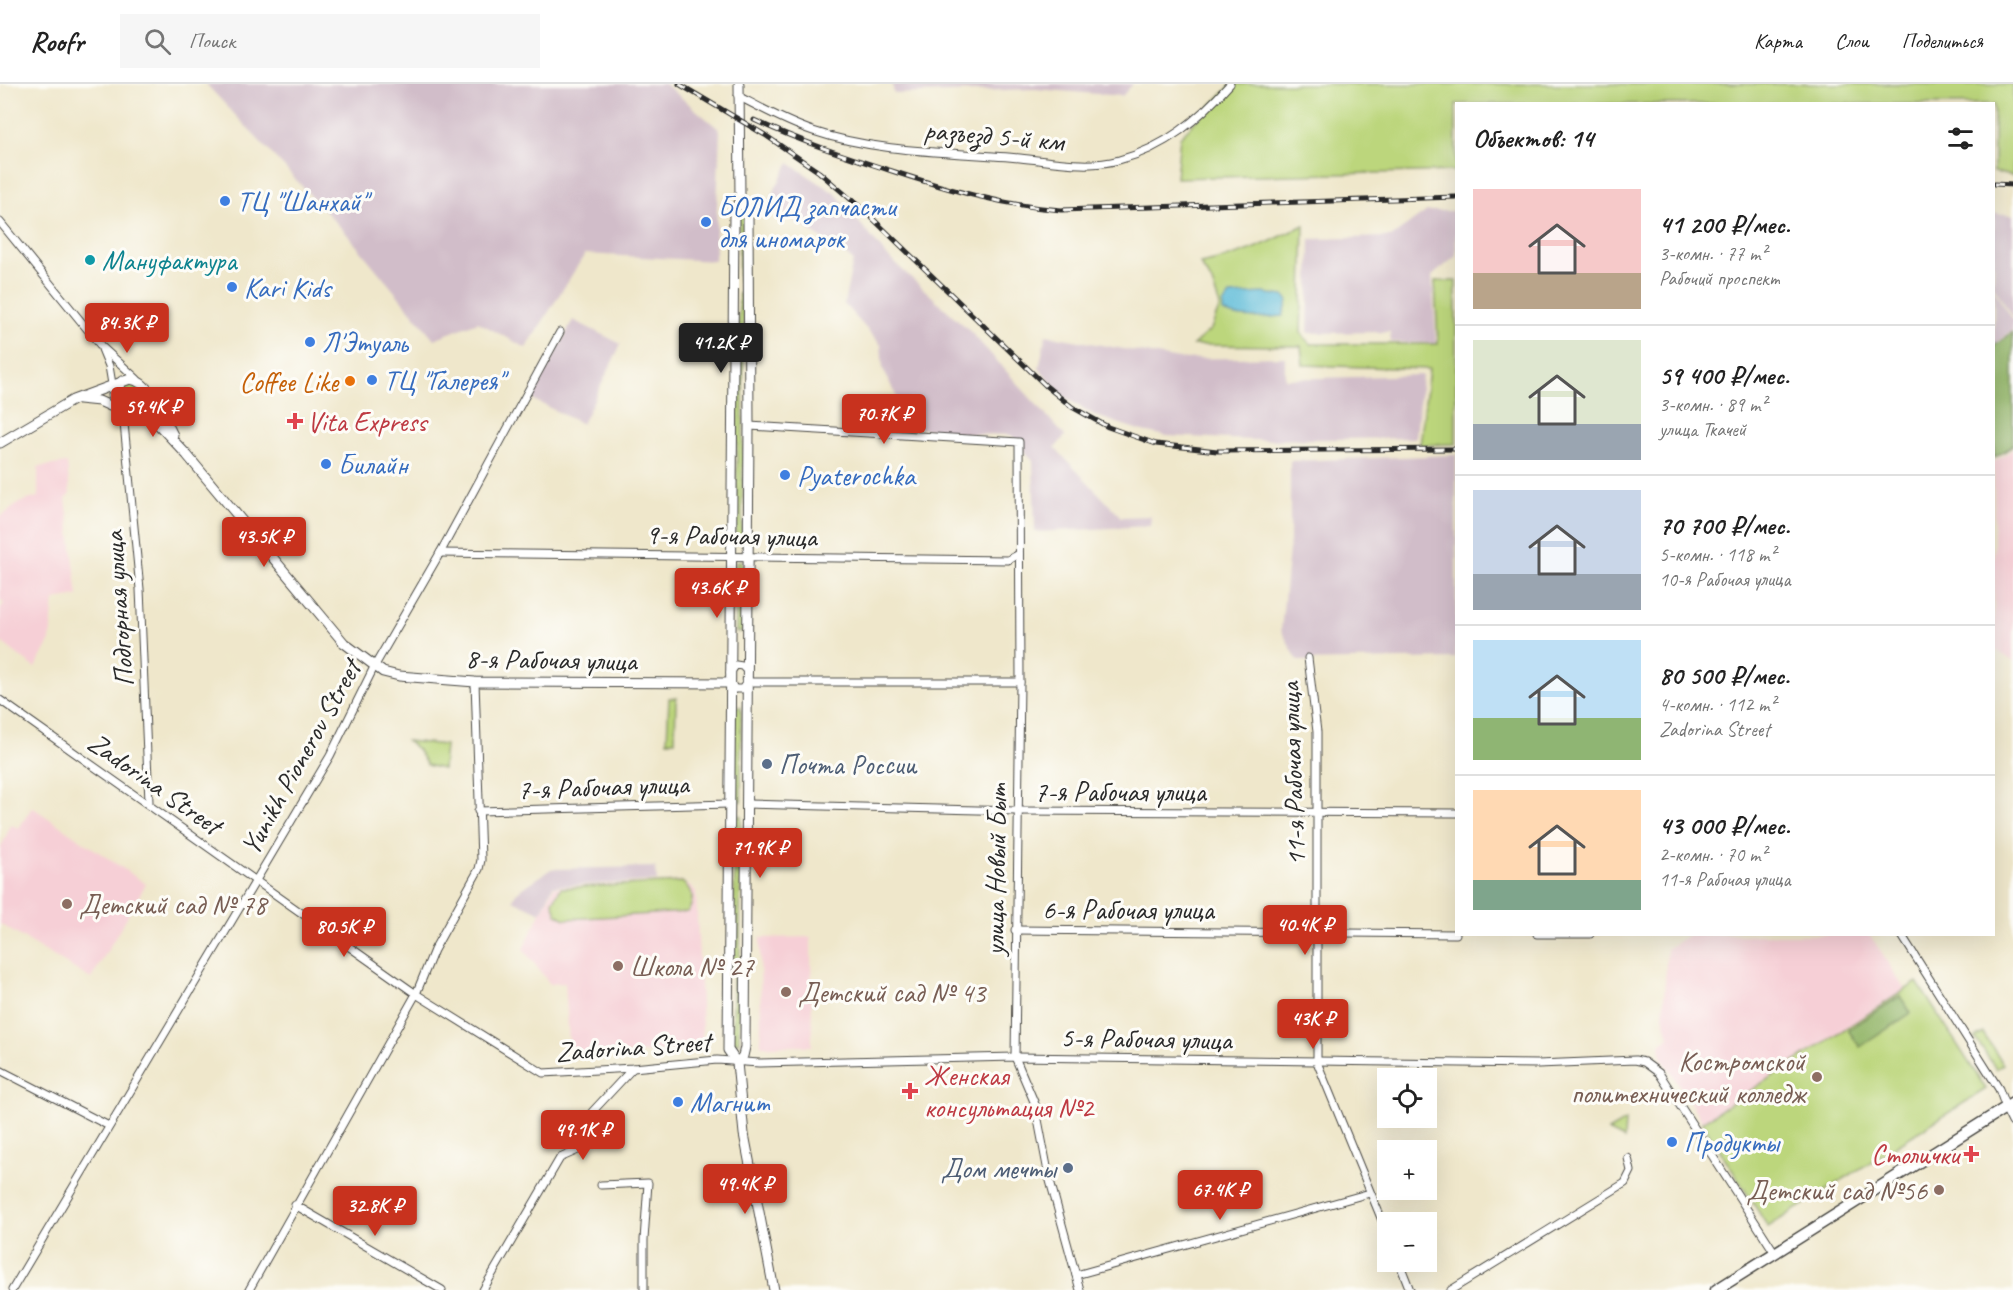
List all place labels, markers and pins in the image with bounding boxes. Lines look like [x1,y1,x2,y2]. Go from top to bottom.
place label: ТЦ "Шанхай" [237,184,373,219]
place label: БОЛИД запчасти для иномарок [718,189,899,256]
marker: ТЦ "Шанхай" [218,194,232,208]
marker: БОЛИД запчасти для иномарок [699,215,713,229]
place label: Мануфактура [102,243,238,278]
marker: Мануфактура [83,253,97,267]
place label: Kari Kids [244,270,333,305]
marker: Kari Kids [225,280,239,294]
pin: 84.3K ₽ [72,303,182,354]
pin: 41.2K ₽ [666,323,776,374]
place label: Л'Этуаль [322,325,410,360]
marker: Л'Этуаль [303,335,317,349]
place label: ТЦ "Галерея" [384,363,509,398]
place label: Coffee Like [239,364,340,399]
marker: ТЦ "Галерея" [365,373,379,387]
marker: Coffee Like [343,374,357,388]
pin: 59.4K ₽ [98,387,208,438]
pin: 70.7K ₽ [829,394,939,445]
place label: Vita Express [307,404,429,439]
marker: Vita Express [288,414,302,428]
place label: Билайн [338,447,409,482]
marker: Билайн [319,457,333,471]
place label: Pyaterochka [797,458,917,493]
marker: Pyaterochka [778,468,792,482]
pin: 43.5K ₽ [209,517,319,568]
pin: 43.6K ₽ [662,568,772,619]
place label: Почта России [779,747,918,782]
marker: Почта России [760,757,774,771]
pin: 71.9K ₽ [705,828,815,879]
place label: Детский сад № 78 [79,887,269,922]
marker: Детский сад № 78 [60,897,74,911]
pin: 40.4K ₽ [1250,905,1360,956]
pin: 80.5K ₽ [289,907,399,958]
place label: Школа № 27 [630,949,755,984]
marker: Школа № 27 [611,959,625,973]
place label: Детский сад № 43 [798,975,988,1010]
marker: Детский сад № 43 [779,985,793,999]
pin: 43K ₽ [1271,999,1355,1050]
place label: Костромской политехнический колледж [1571,1044,1808,1111]
place label: Женская консультация №2 [924,1058,1096,1125]
marker: Костромской политехнический колледж [1810,1070,1824,1084]
marker: Женская консультация №2 [901,1082,919,1100]
place label: Магнит [690,1085,771,1120]
marker: Магнит [671,1095,685,1109]
pin: 49.1K ₽ [528,1110,638,1161]
place label: Продукты [1684,1125,1781,1160]
marker: Продукты [1665,1135,1679,1149]
place label: Столички [1871,1137,1962,1172]
marker: Столички [1964,1147,1978,1161]
place label: Дом мечты [941,1151,1058,1186]
marker: Дом мечты [1061,1161,1075,1175]
pin: 49.4K ₽ [690,1164,800,1215]
pin: 67.4K ₽ [1165,1170,1275,1221]
place label: Детский сад №56 [1746,1173,1928,1208]
marker: Детский сад №56 [1932,1183,1946,1197]
pin: 32.8K ₽ [320,1186,430,1237]

